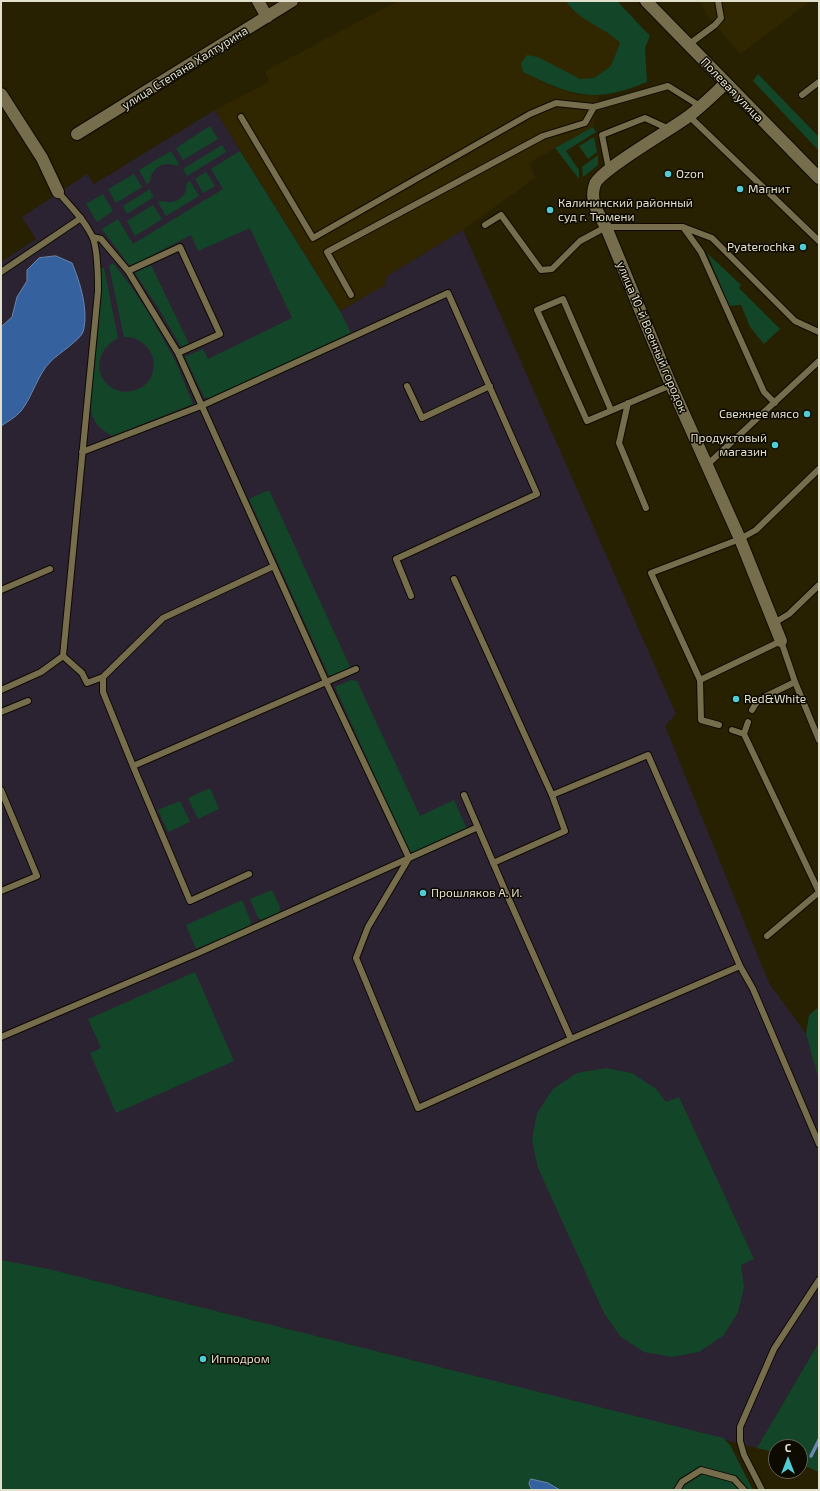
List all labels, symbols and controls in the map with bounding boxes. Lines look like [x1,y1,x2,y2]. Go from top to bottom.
street label: улица Степана Халтурина [119,23,251,113]
street label: Полевая улица [698,55,766,125]
place label: Ozon [676,167,704,181]
marker: Ozon [663,169,673,179]
place label: Магнит [748,182,791,196]
marker: Магнит [735,184,745,194]
place label: Калининский районный суд г. Тюмени [558,196,693,224]
marker: Калининский районный суд г. Тюмени [545,205,555,215]
place label: Pyaterochka [727,240,795,254]
marker: Pyaterochka [798,242,808,252]
street label: улица 10-й Военный городок [614,259,690,415]
place label: Свежнее мясо [719,407,799,421]
marker: Свежнее мясо [802,409,812,419]
place label: Продуктовый магазин [691,431,767,459]
marker: Продуктовый магазин [770,440,780,450]
place label: Red&White [744,692,806,706]
marker: Red&White [731,694,741,704]
place label: Прошляков А. И. [431,886,522,900]
marker: Прошляков А. И. [418,888,428,898]
place label: Ипподром [211,1352,270,1366]
marker: Ипподром [198,1354,208,1364]
north arrow [768,1439,808,1479]
text: С [785,1441,791,1454]

